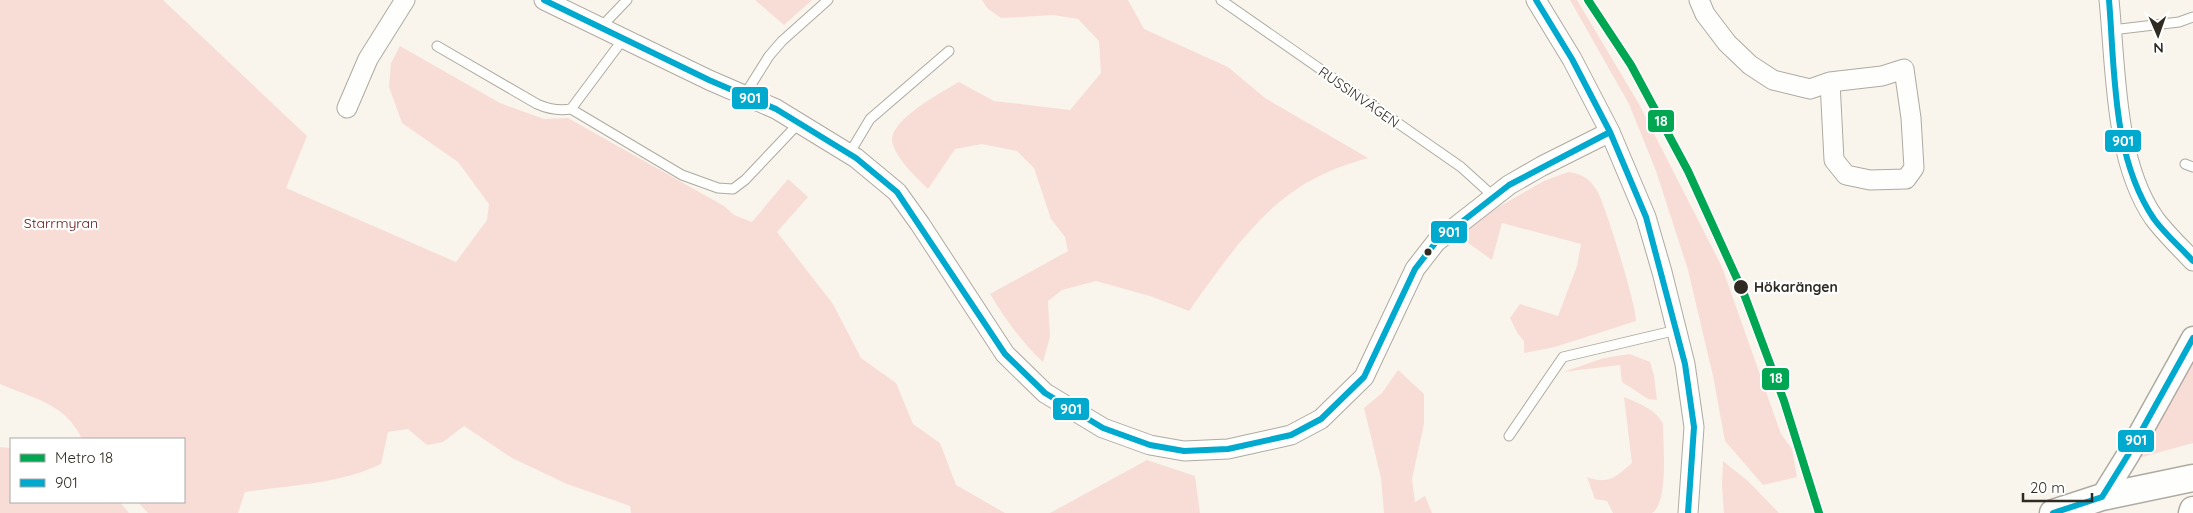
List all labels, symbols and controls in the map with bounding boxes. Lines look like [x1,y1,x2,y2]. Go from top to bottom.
north arrow [2133,10,2183,60]
text: N [2153,39,2164,57]
street label: RUSSINVÄGEN [1315,62,1403,132]
line badge: 901 [731,86,769,110]
text: 901 [739,89,761,107]
line badge: 18 [1647,109,1675,133]
text: 18 [1654,112,1668,130]
line badge: 901 [2104,129,2142,153]
text: 901 [2112,132,2134,150]
park label: Starrmyran [24,214,98,232]
line badge: 901 [1430,220,1468,244]
text: 901 [1438,223,1460,241]
unlabelled marker [1423,247,1433,257]
marker: Hökarängen [1732,278,1750,296]
place label: Hökarängen [1754,278,1838,296]
line badge: 18 [1761,367,1790,391]
text: 18 [1769,369,1783,387]
line badge: 901 [1052,397,1090,421]
text: 901 [1060,400,1082,418]
line badge: 901 [2117,429,2155,453]
text: 901 [2125,431,2147,449]
legend [10,438,185,503]
text: Metro 18 [55,448,113,467]
scale bar [2023,470,2092,502]
text: 901 [55,473,78,492]
text: 20 m [2030,478,2065,497]

